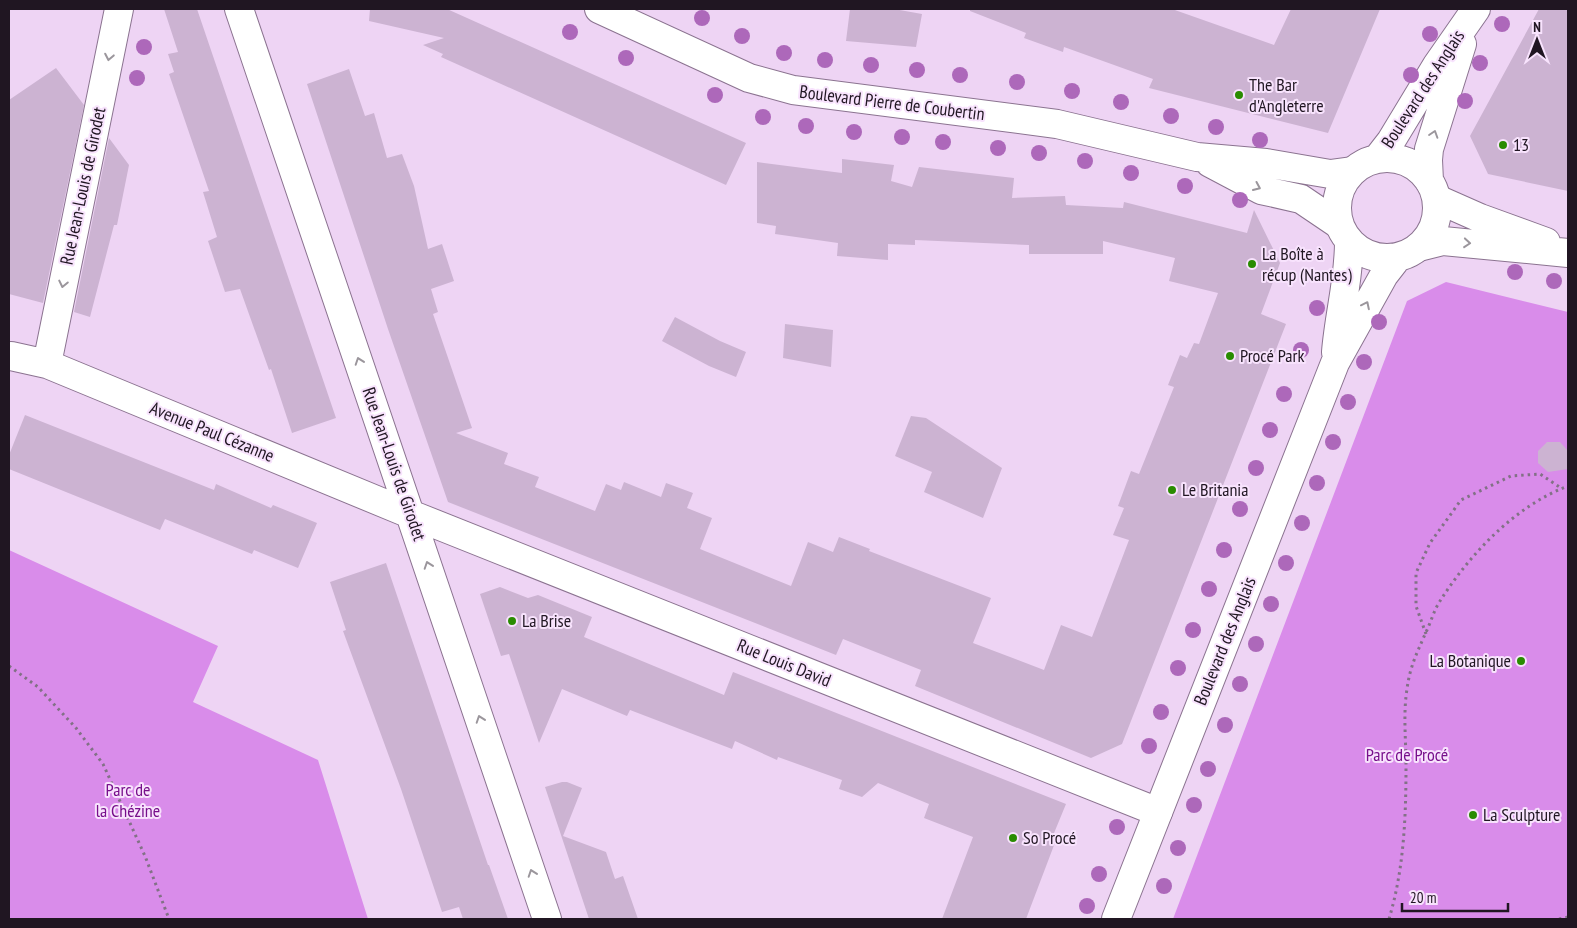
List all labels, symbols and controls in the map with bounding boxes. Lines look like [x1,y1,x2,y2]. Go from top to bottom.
north arrow [1512,15,1562,65]
text: N [1533,18,1541,36]
street label: Boulevard des Anglais [1376,25,1469,152]
one-way arrow [105,52,115,61]
place label: The Bar d'Angleterre [1249,73,1324,117]
street label: Boulevard Pierre de Coubertin [798,80,986,125]
marker: The Bar d'Angleterre [1233,89,1245,101]
street label: Rue Jean-Louis de Girodet [55,105,110,267]
one-way arrow [1428,130,1438,138]
place label: 13 [1513,133,1529,156]
marker: 13 [1497,139,1509,151]
one-way arrow [1251,181,1260,191]
one-way arrow [1463,237,1471,248]
place label: La Boîte à récup (Nantes) [1262,242,1352,286]
marker: La Boîte à récup (Nantes) [1246,258,1258,270]
one-way arrow [58,280,69,289]
one-way arrow [1360,301,1370,310]
place label: Procé Park [1240,344,1304,367]
marker: Procé Park [1224,350,1236,362]
one-way arrow [355,358,365,366]
street label: Rue Jean-Louis de Girodet [357,384,432,544]
street label: Avenue Paul Cézanne [147,396,278,467]
place label: Le Britania [1182,478,1248,501]
marker: Le Britania [1166,484,1178,496]
one-way arrow [424,561,434,570]
street label: Boulevard des Anglais [1188,573,1261,708]
place label: La Brise [522,609,571,632]
marker: La Brise [506,615,518,627]
street label: Rue Louis David [734,633,834,692]
place label: La Botanique [1430,649,1511,672]
marker: La Botanique [1515,655,1527,667]
one-way arrow [476,715,486,724]
park label: Parc de Procé [1366,743,1448,766]
park label: Parc de la Chézine [96,778,160,822]
place label: La Sculpture [1483,803,1560,826]
marker: La Sculpture [1467,809,1479,821]
place label: So Procé [1023,826,1076,849]
marker: So Procé [1007,832,1019,844]
one-way arrow [528,869,538,878]
scale bar [1402,880,1508,912]
text: 20 m [1410,888,1436,907]

